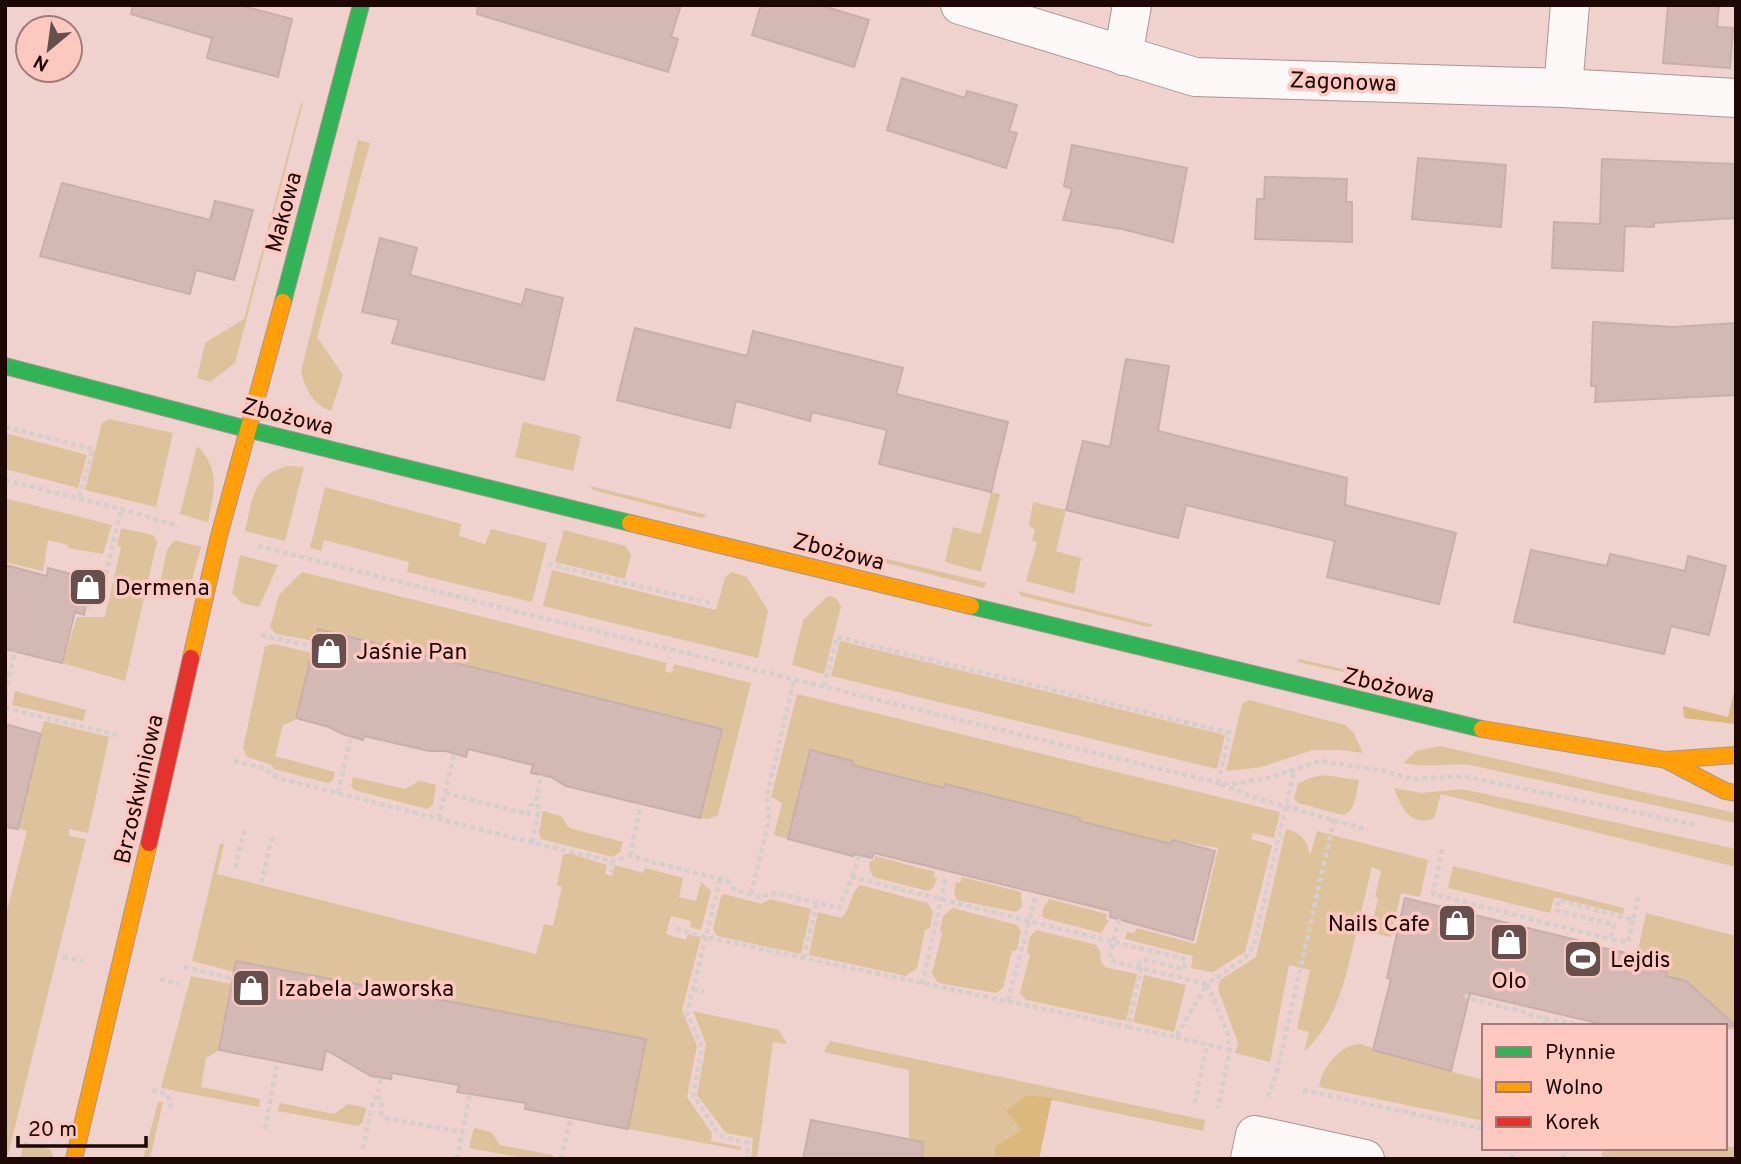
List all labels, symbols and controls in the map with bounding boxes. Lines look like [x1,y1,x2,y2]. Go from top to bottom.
north arrow [14,14,84,84]
text: N [30,48,54,76]
street label: Zagonowa [1289,67,1397,100]
street label: Makowa [261,169,310,256]
street label: Zbożowa [239,393,336,444]
street label: Zbożowa [790,528,887,579]
shop icon: Dermena [67,566,109,608]
place label: Dermena [115,575,209,604]
shop icon: Jaśnie Pan [308,630,350,672]
place label: Jaśnie Pan [356,639,467,668]
street label: Zbożowa [1340,663,1437,712]
street label: Brzoskwiniowa [109,712,172,867]
shop icon: Nails Cafe [1436,902,1478,944]
place label: Nails Cafe [1328,911,1430,940]
shop icon: Olo [1488,921,1530,963]
sports icon: Lejdis [1562,938,1604,980]
place label: Lejdis [1610,947,1671,976]
shop icon: Izabela Jaworska [230,967,272,1009]
place label: Olo [1491,968,1527,997]
place label: Izabela Jaworska [278,976,454,1005]
legend [1482,1024,1727,1150]
text: Płynnie [1545,1040,1616,1067]
text: Wolno [1545,1075,1603,1102]
scale bar [18,1104,145,1148]
text: Korek [1545,1110,1600,1137]
text: 20 m [28,1117,77,1144]

